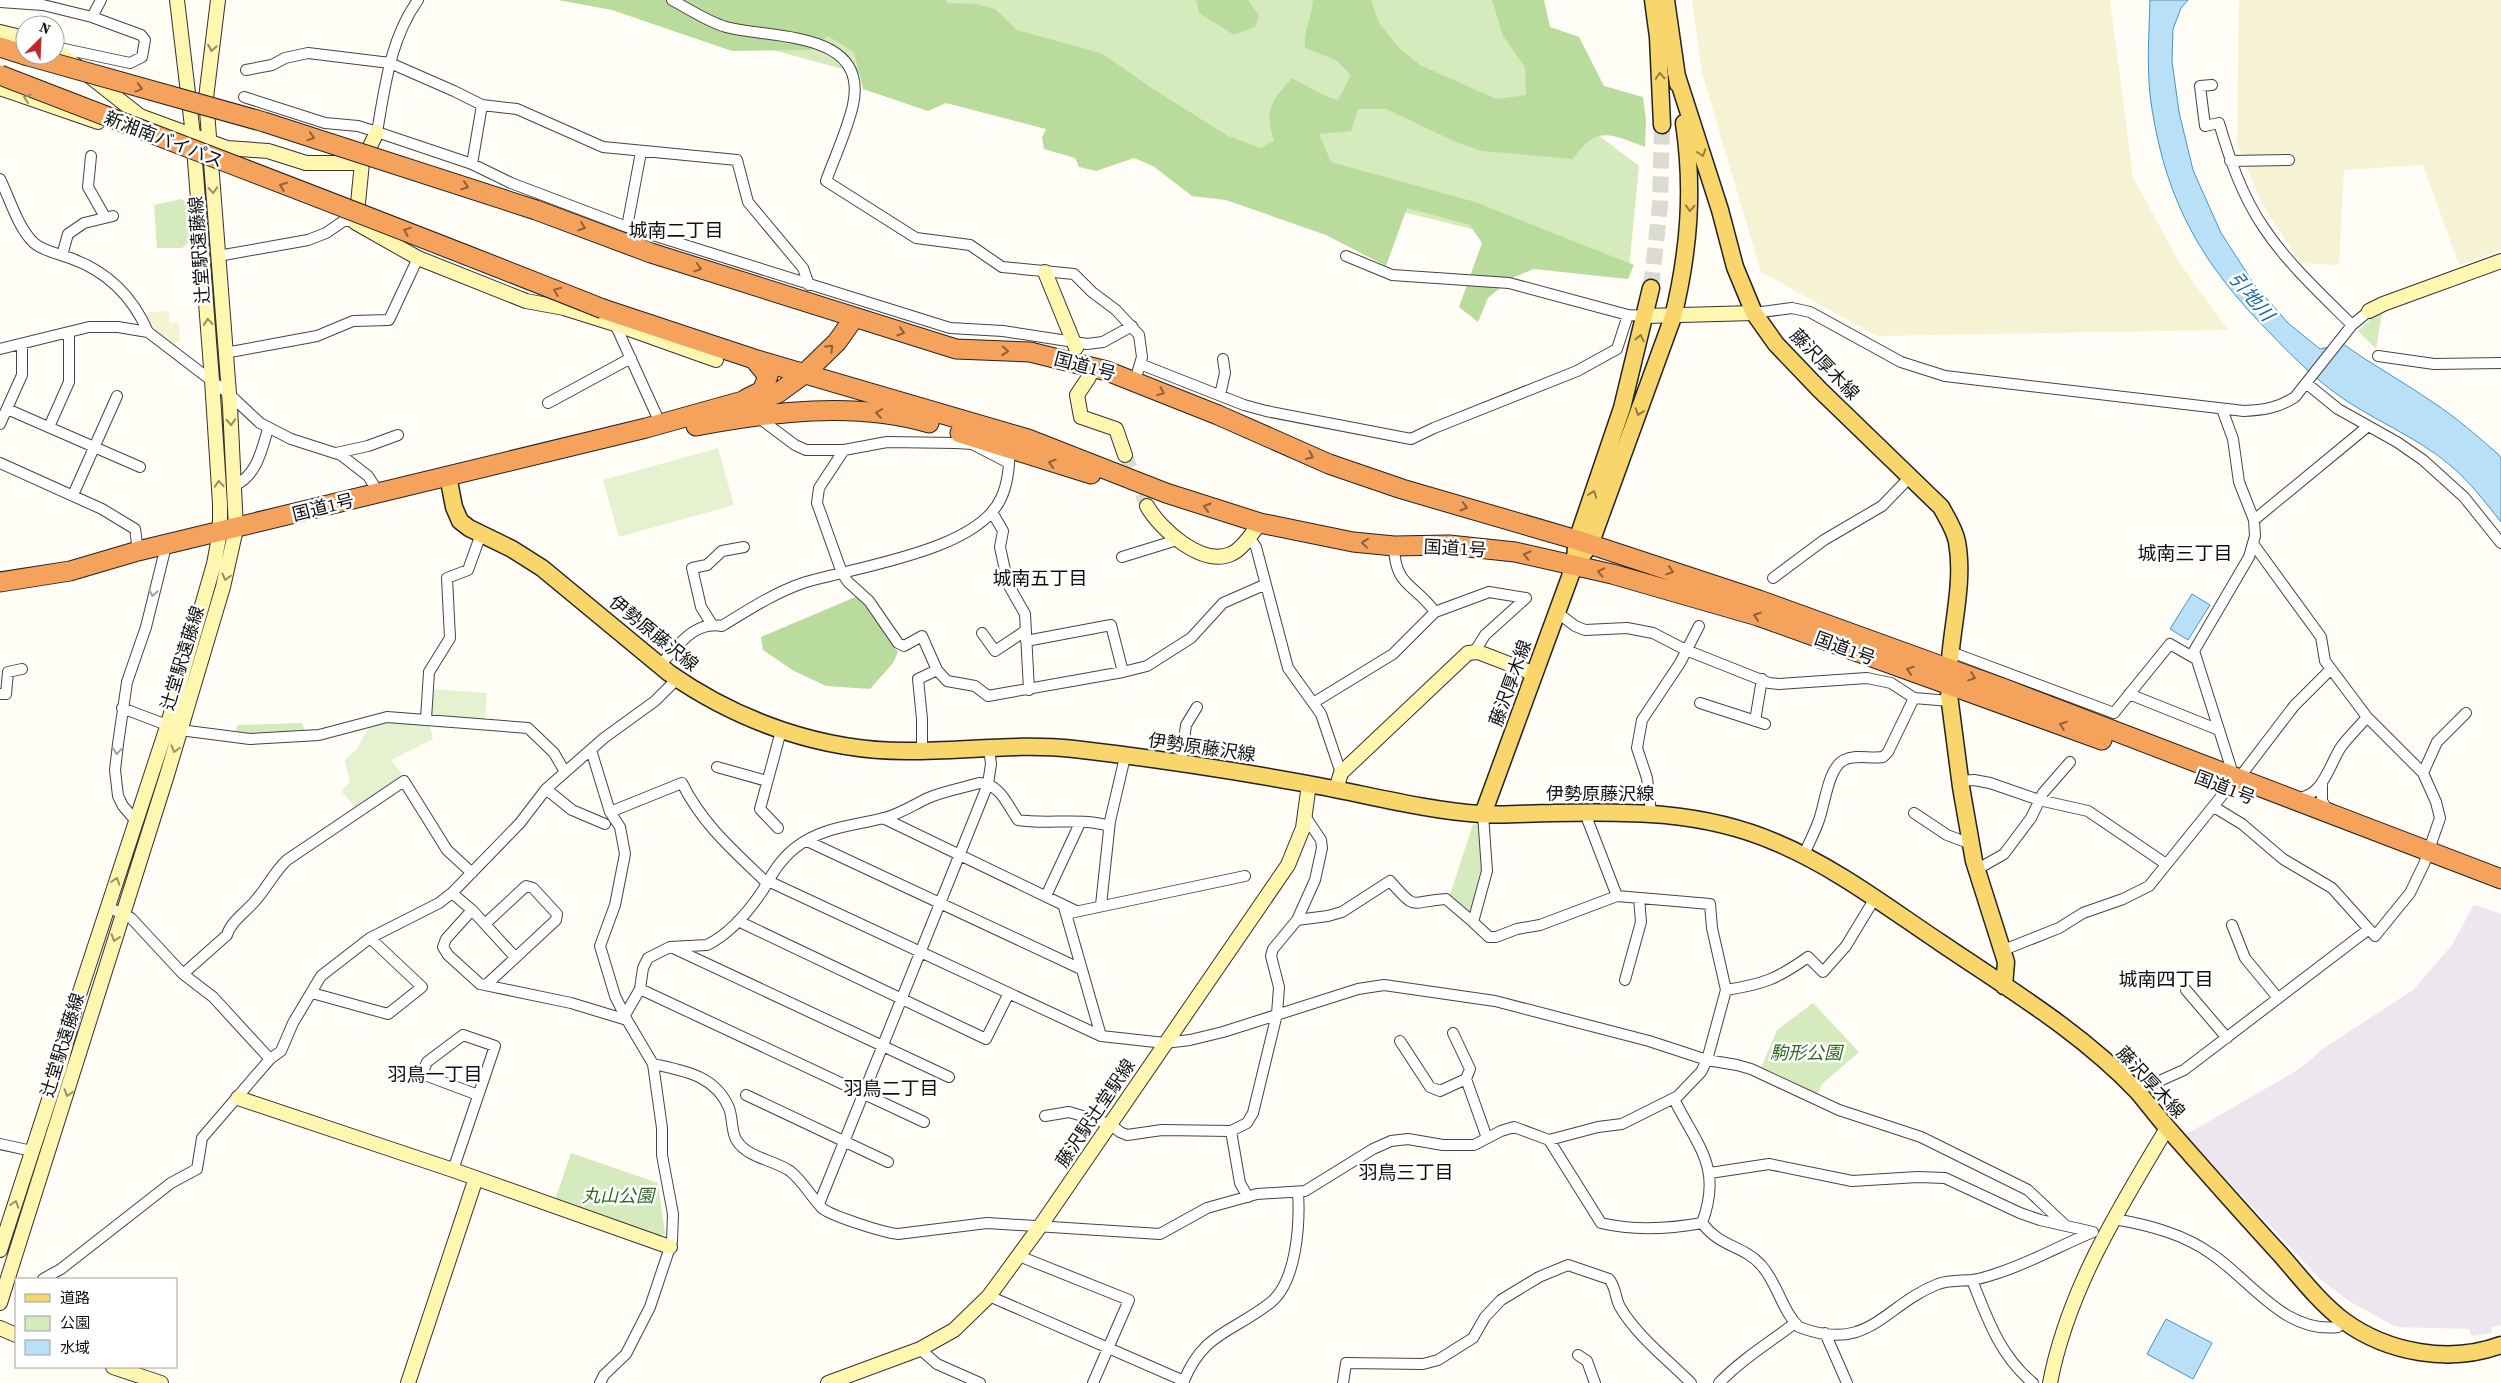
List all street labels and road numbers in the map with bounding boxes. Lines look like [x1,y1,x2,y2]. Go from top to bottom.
street label: 新湘南バイパス [101,105,227,173]
street label: 辻堂駅遠藤線 [183,195,215,305]
street label: 藤沢厚木線 [1785,323,1865,405]
street label: 国道1号 [1051,346,1119,386]
street label: 国道1号 [289,487,357,527]
street label: 国道1号 [1423,534,1487,562]
street label: 伊勢原藤沢線 [604,589,704,677]
street label: 辻堂駅遠藤線 [154,603,210,713]
street label: 国道1号 [1811,625,1879,671]
street label: 藤沢厚木線 [1483,636,1537,730]
street label: 伊勢原藤沢線 [1147,727,1257,767]
street label: 国道1号 [2191,764,2259,810]
street label: 伊勢原藤沢線 [1546,781,1654,806]
street label: 辻堂駅遠藤線 [34,990,90,1100]
street label: 藤沢厚木線 [2111,1041,2191,1123]
street label: 藤沢駅辻堂駅線 [1049,1054,1141,1172]

